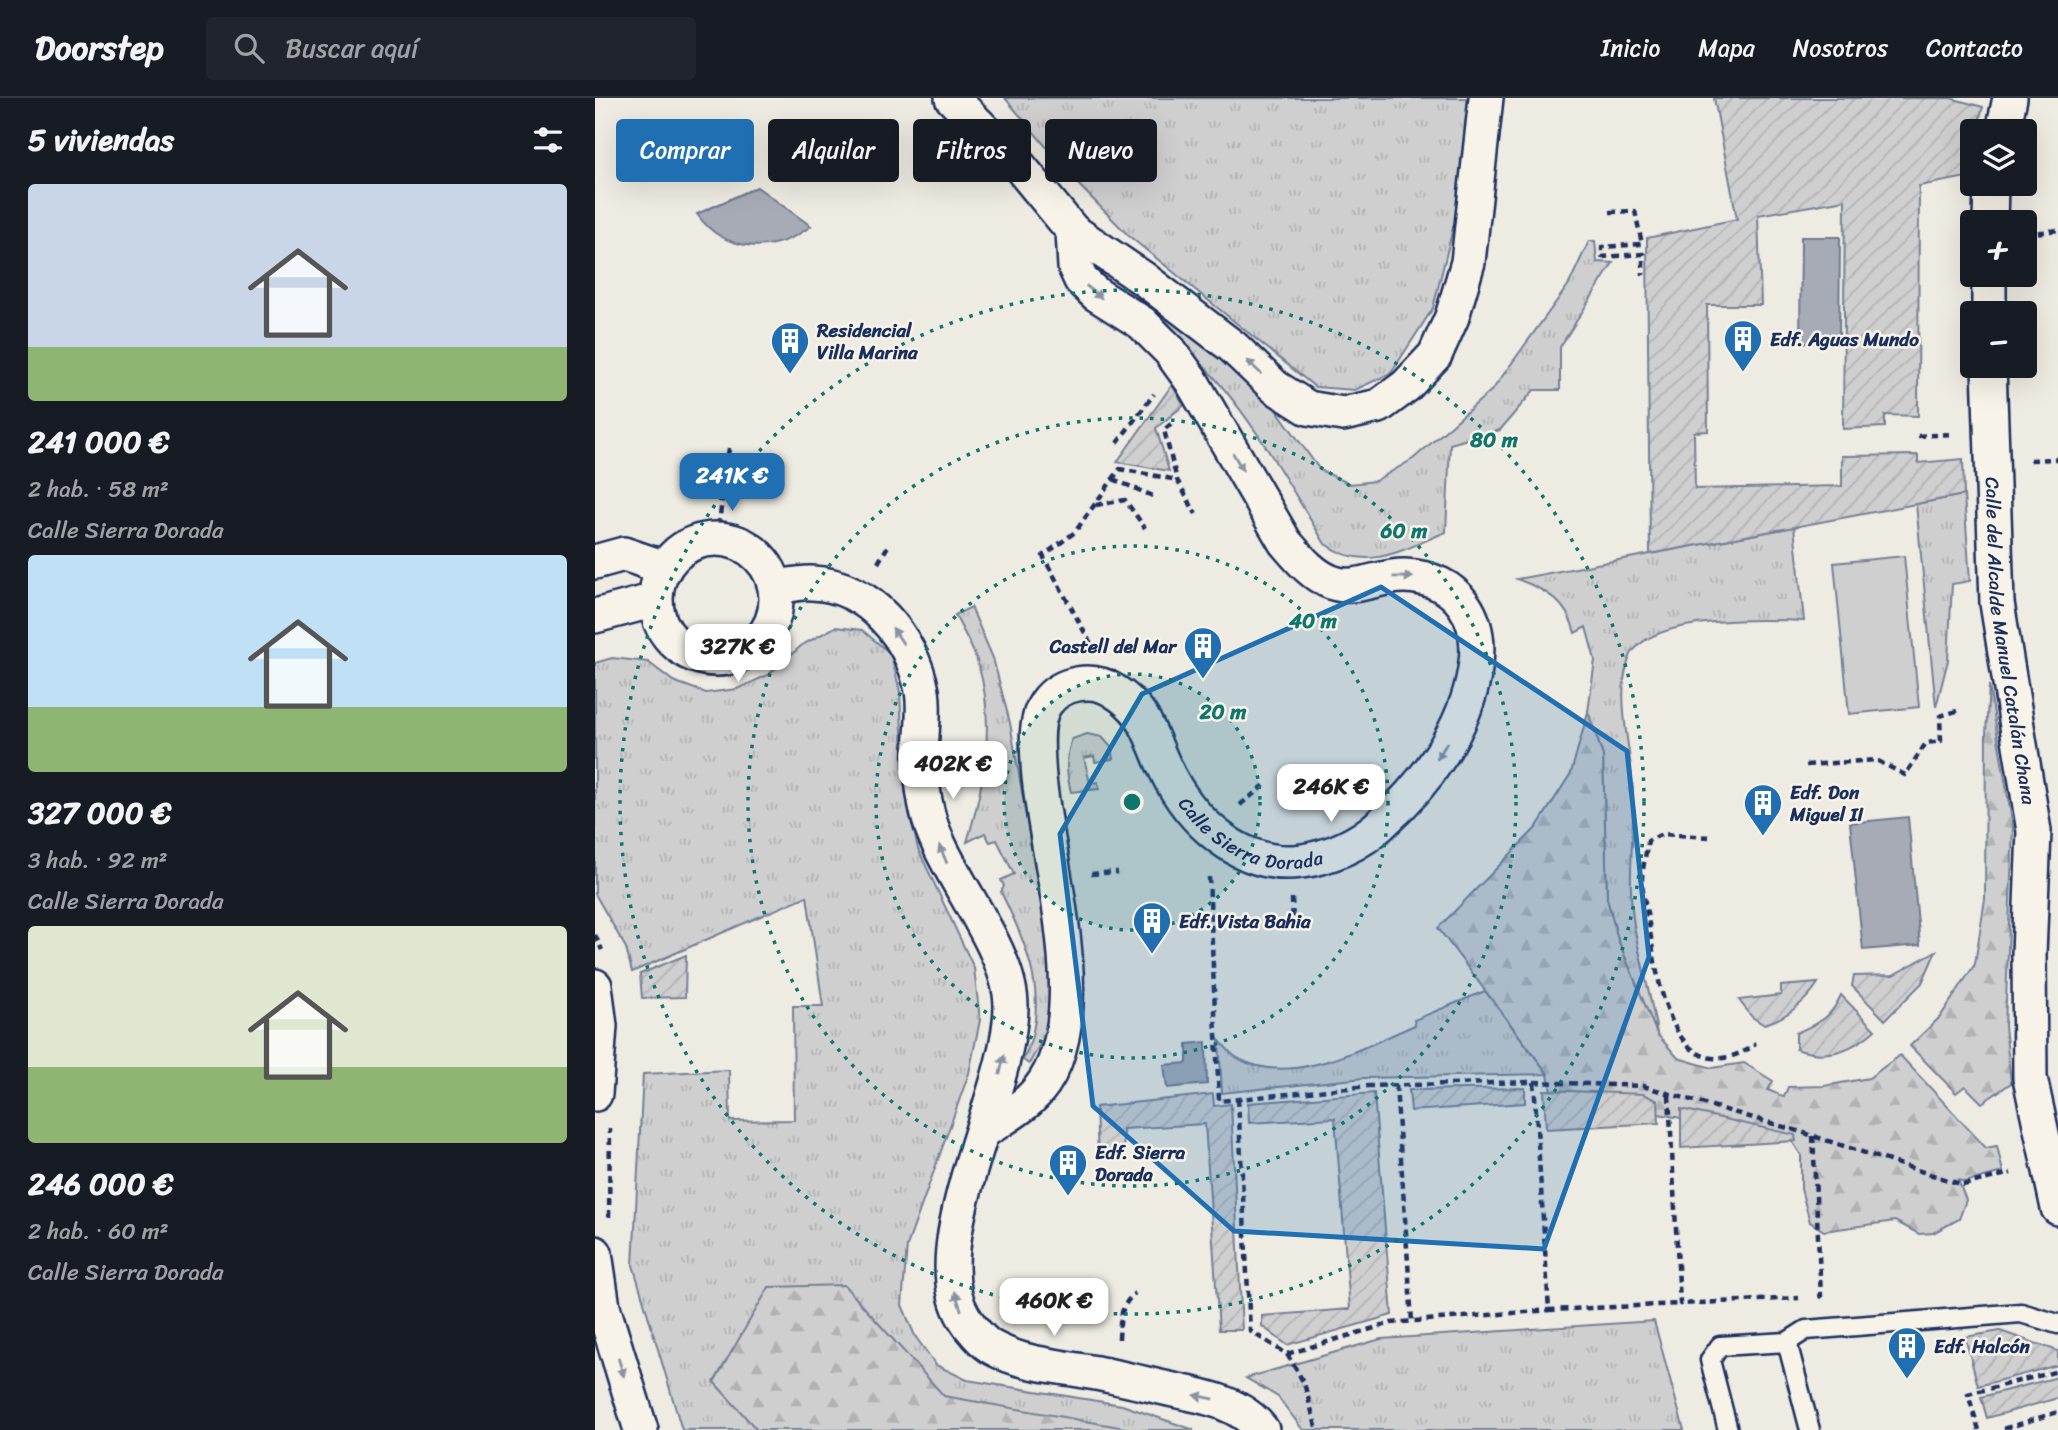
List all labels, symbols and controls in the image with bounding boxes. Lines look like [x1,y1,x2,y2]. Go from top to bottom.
search box [206,17,696,80]
text: Doorstep [35,19,164,77]
text: Buscar aquí [286,25,418,71]
text: Inicio [1601,27,1660,69]
text: Mapa [1698,27,1755,69]
text: Nosotros [1793,27,1888,69]
text: Contacto [1926,27,2023,69]
icon: search [230,29,268,67]
text: 5 viviendas [28,113,174,167]
chip: Comprar [616,119,754,182]
chip: Alquilar [768,119,899,182]
chip: Filtros [913,119,1031,182]
chip: Nuevo [1045,119,1157,182]
map controls [1960,119,2037,378]
button: layers [1960,119,2037,196]
icon: filters [529,121,567,159]
button: + [1960,210,2037,287]
icon: home [235,230,361,356]
one-way arrow [1085,284,1103,299]
button: − [1960,301,2037,378]
place label: Residencial Villa Marina [816,314,918,369]
building icon: Edf. Aguas Mundo [1722,318,1764,373]
building icon: Residencial Villa Marina [769,320,811,375]
place label: Edf. Aguas Mundo [1770,323,1919,356]
one-way arrow [1246,359,1263,375]
text: 241 000 € [28,415,169,469]
text: 80 m [1469,421,1519,459]
one-way arrow [1232,453,1245,472]
pin: 241K € [675,454,789,513]
text: 241K € [696,455,768,496]
text: 2 hab. · 58 m² [28,469,169,510]
street label: Calle del Alcalde Manuel Catalán Chana [1976,476,2046,807]
text: Calle Sierra Dorada [28,510,224,551]
text: 60 m [1380,512,1428,550]
one-way arrow [1392,572,1414,583]
icon: home [235,601,361,727]
text: 40 m [1288,602,1338,640]
pin: 327K € [681,624,795,684]
building icon: Castell del Mar [1182,625,1224,680]
text: 327K € [701,626,775,667]
one-way arrow [892,626,905,645]
place label: Castell del Mar [1049,630,1178,663]
text: 20 m [1199,693,1247,731]
one-way arrow [1435,741,1448,761]
pin: 402K € [896,742,1010,801]
text: 402K € [914,743,992,784]
pin: 246K € [1274,764,1388,824]
text: 246K € [1293,766,1369,807]
place label: Edf. Don Miguel II [1789,776,1865,831]
building icon: Edf. Don Miguel II [1742,782,1784,837]
text: 327 000 € [28,786,171,840]
street label: Calle Sierra Dorada [1170,789,1327,879]
centre of rings [1120,790,1144,814]
text: 3 hab. · 92 m² [28,840,168,881]
one-way arrow [937,844,948,865]
text: Calle Sierra Dorada [28,881,224,922]
building icon: Edf. Vista Bahia [1131,900,1173,955]
place label: Edf. Vista Bahia [1179,905,1311,938]
icon: home [235,972,361,1098]
one-way arrow [997,1054,1008,1076]
place label: Edf. Sierra Dorada [1095,1136,1185,1191]
building icon: Edf. Sierra Dorada [1047,1142,1089,1197]
text: 246 000 € [28,1157,174,1211]
text: 2 hab. · 60 m² [28,1211,168,1252]
text: Calle Sierra Dorada [28,1252,224,1293]
pin: 460K € [997,1278,1111,1338]
text: 460K € [1015,1280,1093,1321]
one-way arrow [953,1291,963,1312]
building icon: Edf. Halcón [1886,1325,1928,1380]
place label: Edf. Halcón [1934,1330,2031,1363]
one-way arrow [617,1356,627,1377]
one-way arrow [1193,1391,1215,1402]

